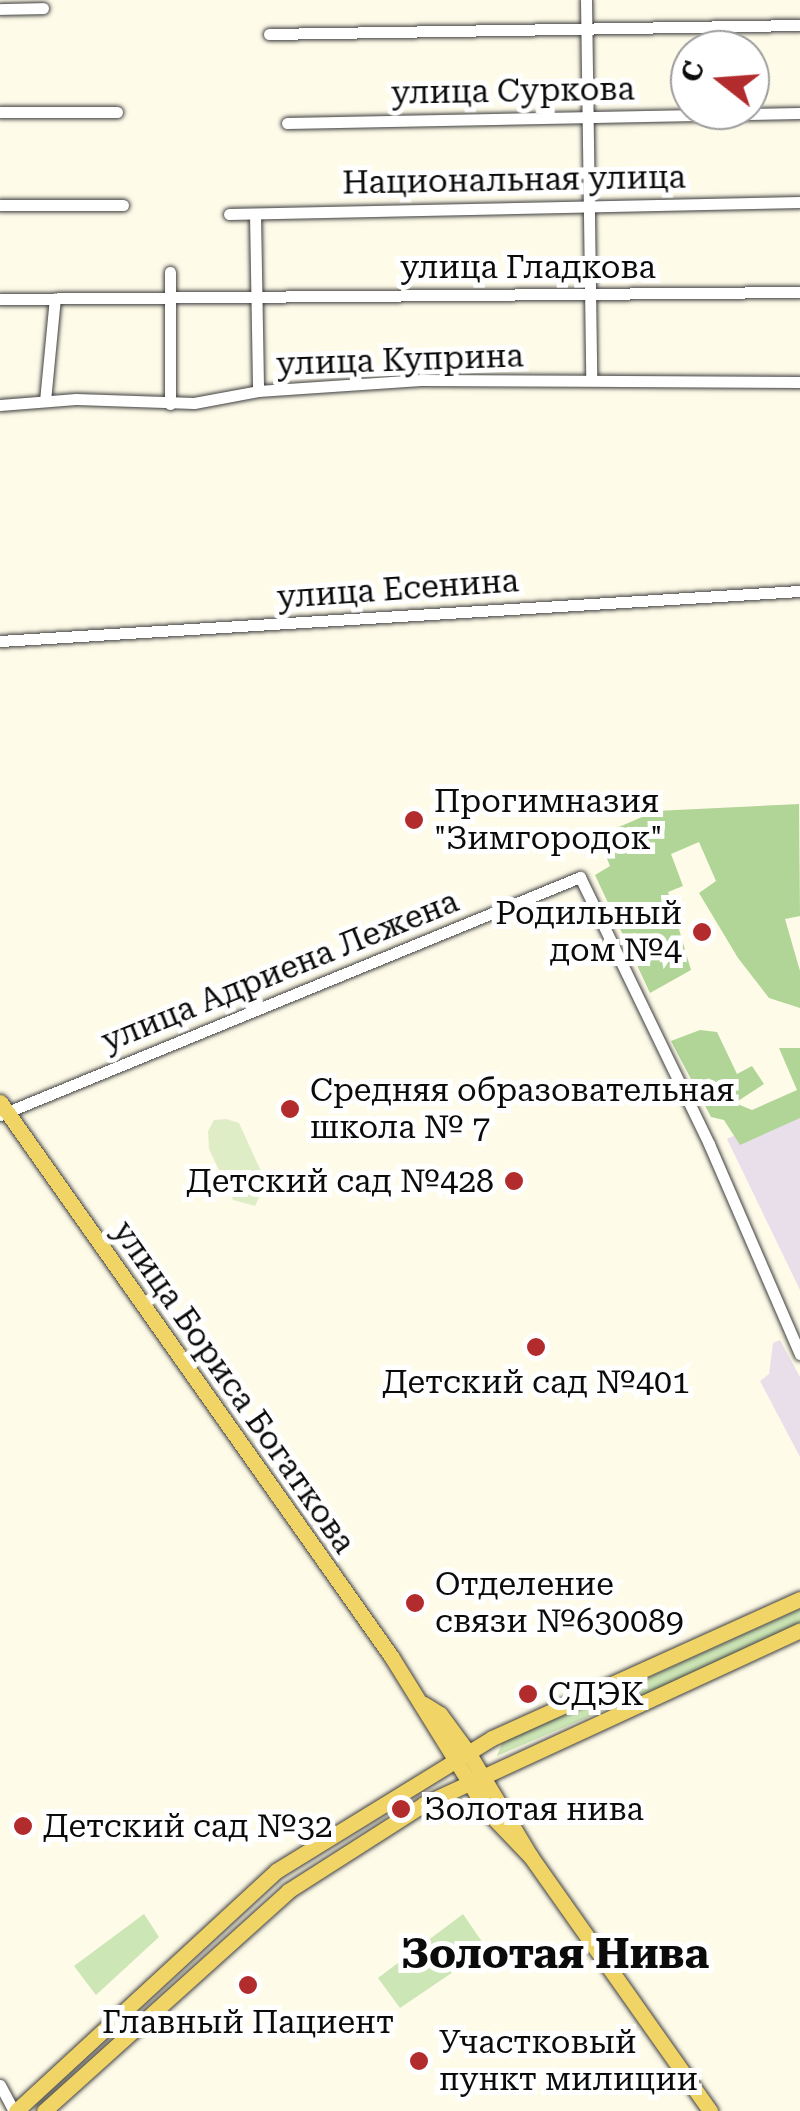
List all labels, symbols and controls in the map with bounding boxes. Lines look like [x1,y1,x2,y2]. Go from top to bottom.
north arrow [670,30,770,130]
text: С [674,57,711,86]
street label: улица Суркова [391,70,635,112]
street label: Национальная улица [342,158,686,202]
street label: улица Гладкова [400,248,656,286]
street label: улица Куприна [276,336,524,384]
street label: улица Есенина [276,561,520,617]
place label: Прогимназия "Зимгородок" [434,783,662,858]
marker: Прогимназия "Зимгородок" [403,809,425,831]
street label: улица Адриена Лежена [96,882,464,1060]
place label: Родильный дом №4 [495,895,682,970]
marker: Родильный дом №4 [691,921,713,943]
place label: Средняя образовательная школа № 7 [310,1072,735,1147]
marker: Средняя образовательная школа № 7 [279,1098,301,1120]
place label: Детский сад №428 [186,1162,494,1200]
marker: Детский сад №428 [503,1170,525,1192]
street label: улица Бориса Богаткова [104,1213,364,1561]
marker: Детский сад №401 [525,1336,547,1358]
place label: Детский сад №401 [382,1363,690,1401]
place label: Отделение связи №630089 [435,1566,684,1641]
marker: Отделение связи №630089 [404,1592,426,1614]
place label: СДЭК [548,1675,644,1713]
marker: СДЭК [517,1683,539,1705]
place label: Золотая нива [424,1790,644,1828]
marker: Золотая нива [388,1796,414,1822]
place label: Детский сад №32 [43,1807,333,1845]
marker: Детский сад №32 [12,1815,34,1837]
district label: Золотая Нива [401,1929,709,1979]
marker: Главный Пациент [235,1972,261,1998]
place label: Главный Пациент [102,2003,394,2041]
place label: Участковый пункт милиции [439,2024,698,2099]
marker: Участковый пункт милиции [408,2050,430,2072]

